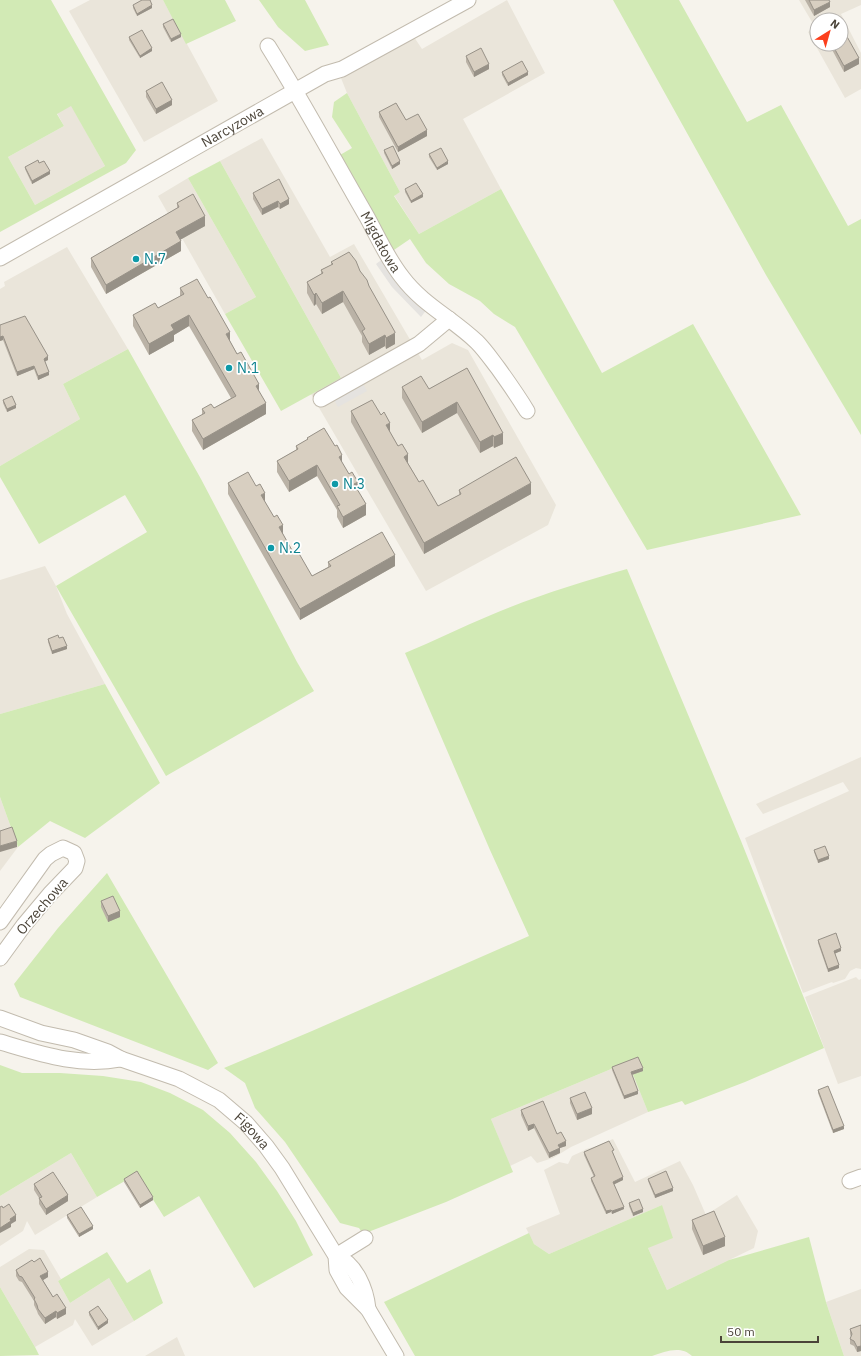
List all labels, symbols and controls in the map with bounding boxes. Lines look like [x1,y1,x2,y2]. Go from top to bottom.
north arrow [809,12,849,52]
text: N [828,16,842,32]
street label: Narcyzowa [198,101,267,151]
street label: Migdałowa [357,208,405,277]
place label: N.7 [144,250,166,268]
marker: N.7 [131,254,141,264]
place label: N.1 [237,359,259,377]
marker: N.1 [224,363,234,373]
place label: N.3 [343,475,365,493]
marker: N.3 [330,479,340,489]
place label: N.2 [279,539,301,557]
marker: N.2 [266,543,276,553]
street label: Orzechowa [12,873,72,938]
street label: Figowa [231,1108,274,1153]
scale bar [721,1318,818,1344]
text: 50 m [727,1324,755,1339]

